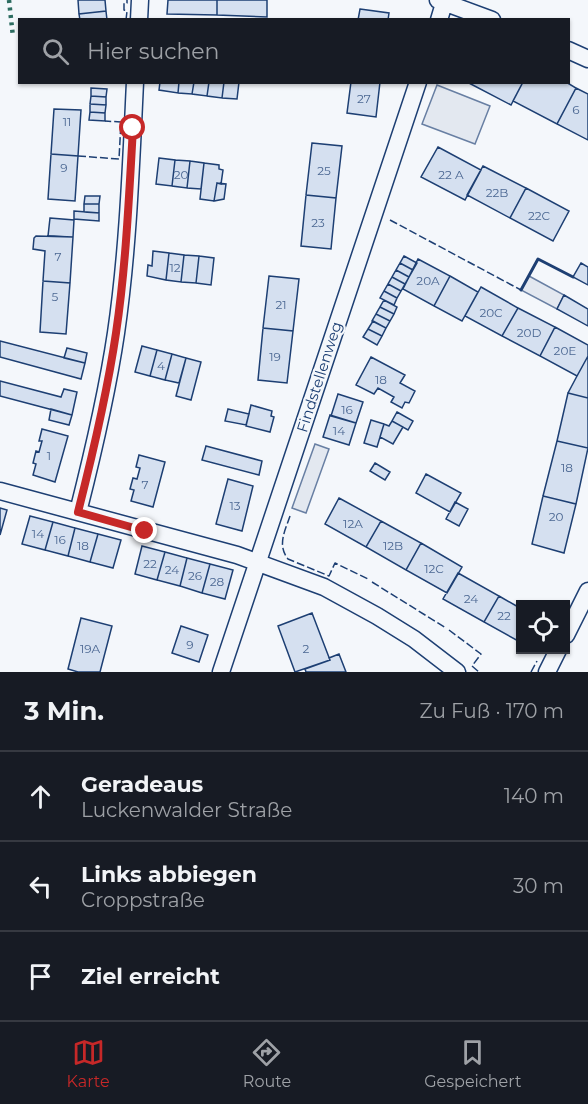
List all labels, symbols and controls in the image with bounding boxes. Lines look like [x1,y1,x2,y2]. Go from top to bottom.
search box [18,18,570,84]
icon: search [39,35,72,68]
text: Hier suchen [87,38,219,65]
house number: 27 [357,91,371,106]
house number: 6 [572,102,580,117]
house number: 11 [63,114,71,129]
route start [119,114,145,140]
house number: 9 [60,160,68,175]
house number: 25 [317,163,331,178]
house number: 20 [174,167,188,182]
house number: 22 A [438,167,464,182]
house number: 22B [486,185,508,200]
house number: 22C [528,208,551,223]
house number: 23 [311,215,325,230]
house number: 7 [54,249,62,264]
house number: 12 [169,260,181,275]
house number: 20A [416,273,440,288]
house number: 5 [52,289,59,304]
house number: 21 [275,297,287,312]
house number: 20C [479,305,503,320]
street label: Findstellenweg [292,319,346,435]
house number: 20D [517,325,541,340]
house number: 20E [554,343,576,358]
house number: 19 [269,349,281,364]
house number: 4 [157,358,165,373]
house number: 18 [375,372,387,387]
house number: 16 [341,402,353,417]
house number: 14 [333,423,345,438]
house number: 1 [47,448,51,463]
house number: 18 [561,460,573,475]
house number: 7 [141,477,149,492]
house number: 13 [229,498,241,513]
house number: 20 [549,509,563,524]
house number: 12A [343,516,363,531]
route end [131,517,157,543]
house number: 14 [32,526,44,541]
house number: 16 [54,532,66,547]
house number: 18 [77,538,89,553]
house number: 12B [383,538,403,553]
house number: 22 [143,556,157,571]
house number: 12C [424,561,444,576]
house number: 24 [165,562,179,577]
house number: 26 [188,568,202,583]
house number: 28 [210,574,225,589]
house number: 24 [464,591,478,606]
map controls [516,600,570,654]
button: locate [516,600,570,654]
house number: 22 [497,608,511,623]
house number: 9 [186,637,194,652]
house number: 19A [80,641,100,656]
house number: 2 [303,641,310,656]
text: 3 Min. [24,695,104,727]
text: Zu Fuß · 170 m [420,699,564,723]
text: Geradeaus [81,771,203,798]
icon: ahead [24,780,57,813]
text: 140 m [504,784,564,808]
text: Luckenwalder Straße [81,798,292,822]
text: Links abbiegen [81,861,257,888]
icon: left [24,870,57,903]
text: 30 m [513,874,564,898]
text: Croppstraße [81,888,205,912]
icon: arrive [24,960,57,993]
text: Ziel erreicht [81,963,220,990]
tab: Karte [67,1036,110,1091]
tab: Route [243,1036,291,1091]
tab: Gespeichert [424,1036,521,1091]

